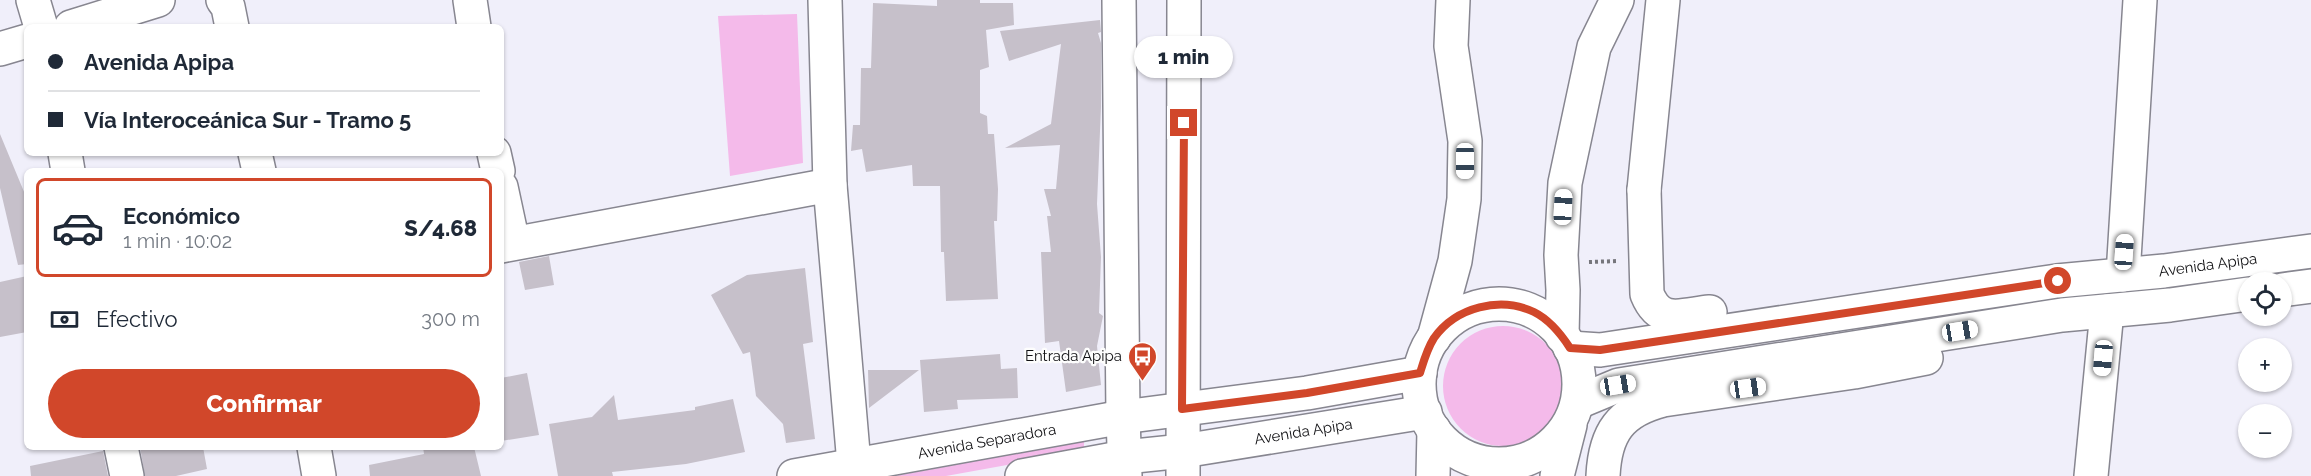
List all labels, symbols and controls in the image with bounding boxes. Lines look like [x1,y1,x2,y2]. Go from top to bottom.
callout: 1 min [1134,36,1234,78]
text: 1 min [1158,45,1209,69]
text: Avenida Apipa [84,49,234,75]
text: Vía Interoceánica Sur - Tramo 5 [84,107,411,133]
route end [1170,109,1197,136]
car [1456,143,1474,179]
car [1553,189,1573,225]
icon: car [51,201,105,255]
text: Económico [123,203,240,229]
text: S/4.68 [404,215,477,241]
text: 1 min · 10:02 [123,229,232,253]
car [2114,233,2134,271]
street label: Avenida Apipa [2158,249,2258,280]
route start [2044,267,2071,294]
map controls [2238,272,2292,458]
button: locate [2238,272,2292,326]
icon: cash [48,303,81,336]
text: Efectivo [96,306,178,332]
text: 300 m [421,307,480,331]
car [1941,319,1979,343]
button: + [2238,338,2292,392]
car [2092,339,2114,377]
bus stop icon: Entrada Apipa [1127,340,1159,382]
place label: Entrada Apipa [1025,347,1122,365]
button: Confirmar [48,369,480,438]
car [1599,373,1637,397]
car [1729,377,1767,399]
button: − [2238,404,2292,458]
street label: Avenida Apipa [1253,415,1354,448]
street label: Avenida Separadora [916,420,1057,463]

